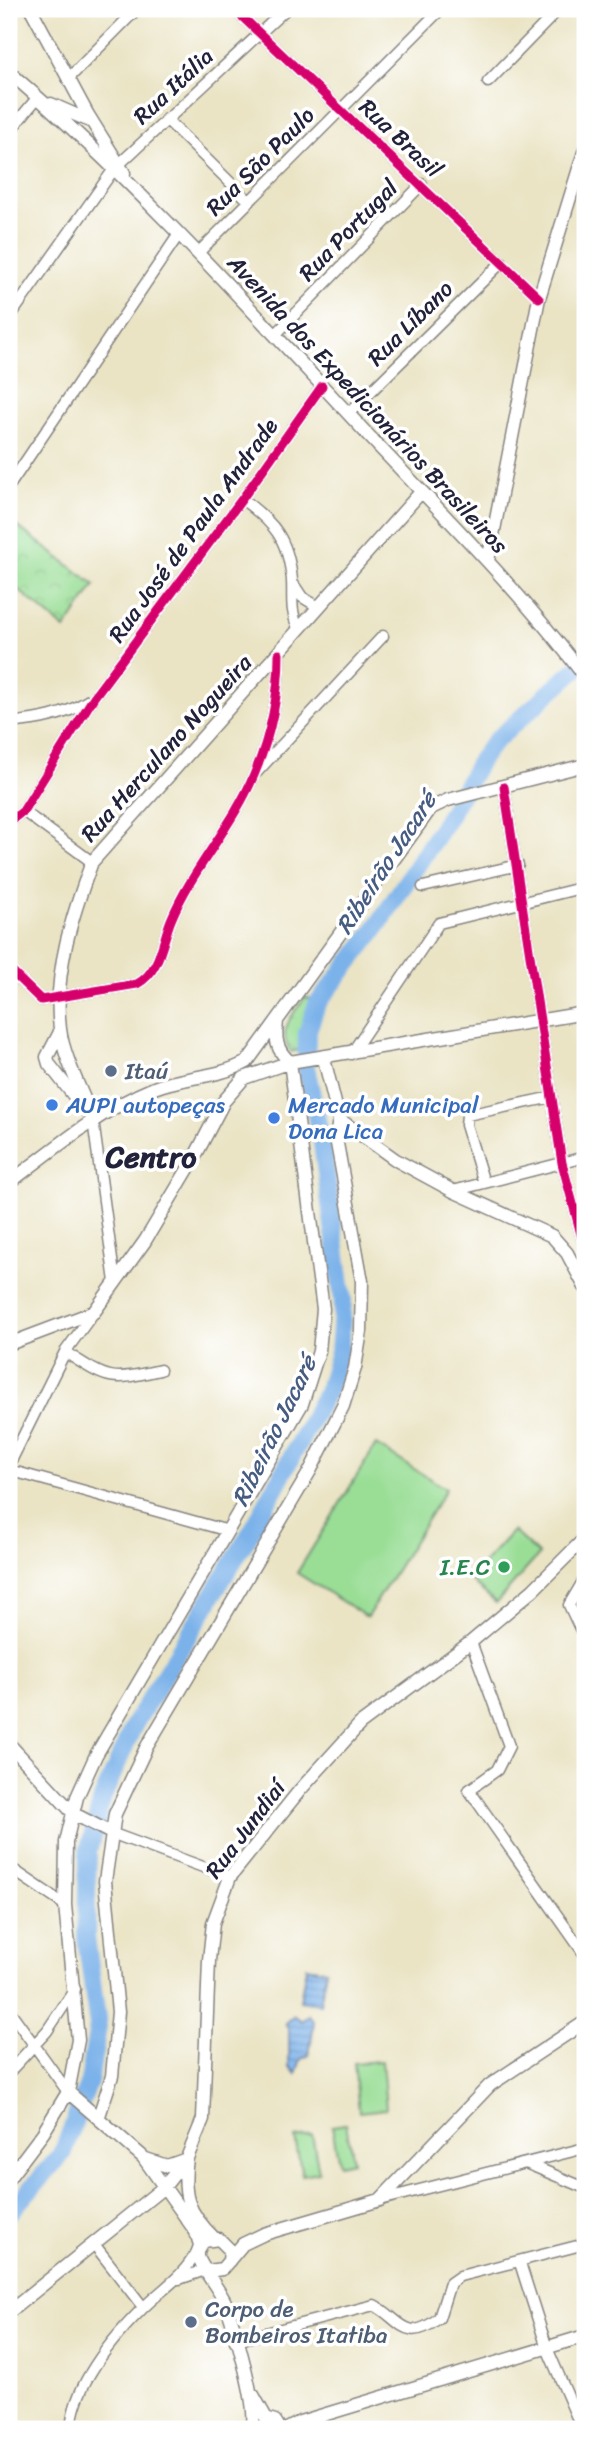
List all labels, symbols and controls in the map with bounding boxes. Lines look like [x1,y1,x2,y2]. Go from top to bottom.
street label: Rua Itália [123,38,224,135]
street label: Rua Brasil [349,88,453,189]
street label: Rua São Paulo [196,97,325,226]
street label: Rua Portugal [288,169,409,291]
street label: Avenida dos Expedicionários Brasileiros [216,244,519,564]
street label: Rua Líbano [357,270,464,376]
street label: Rua José de Paula Andrade [97,409,289,652]
street label: Rua Herculano Nogueira [70,644,263,852]
water label: Ribeirão Jacaré [324,780,450,943]
place label: Itaú [124,1051,169,1092]
marker: Itaú [103,1063,119,1079]
place label: AUPI autopeças [65,1085,225,1126]
place label: Mercado Municipal Dona Lica [288,1085,479,1152]
marker: AUPI autopeças [44,1097,60,1113]
marker: Mercado Municipal Dona Lica [266,1110,282,1126]
district label: Centro [105,1130,197,1184]
water label: Ribeirão Jacaré [219,1345,330,1514]
place label: I.E.C [439,1547,491,1588]
marker: I.E.C [496,1559,512,1575]
street label: Rua Jundiaí [194,1769,298,1888]
place label: Corpo de Bombeiros Itatiba [205,2289,387,2356]
marker: Corpo de Bombeiros Itatiba [183,2314,199,2330]

